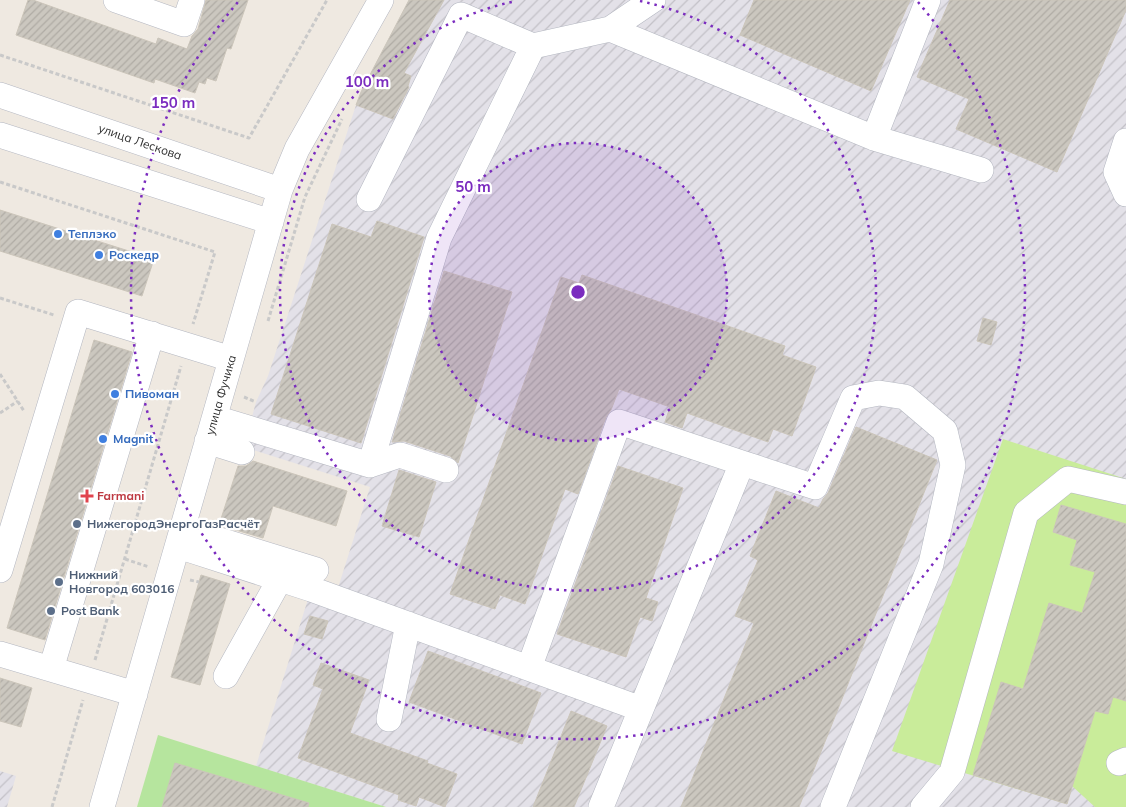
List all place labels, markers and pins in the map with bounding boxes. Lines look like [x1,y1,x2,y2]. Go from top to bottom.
place label: Теплэко [68,226,117,241]
marker: Теплэко [52,228,64,240]
place label: Роскедр [109,247,159,262]
marker: Роскедр [93,249,105,261]
centre of rings [569,283,587,301]
place label: Пивоман [125,386,179,401]
marker: Пивоман [109,388,121,400]
place label: Magnit [113,431,154,446]
marker: Magnit [97,433,109,445]
place label: Farmani [97,488,144,503]
marker: Farmani [81,490,93,502]
place label: НижегородЭнергоГазРасчёт [87,516,260,531]
marker: НижегородЭнергоГазРасчёт [71,518,83,530]
place label: Нижний Новгород 603016 [69,567,174,596]
marker: Нижний Новгород 603016 [53,576,65,588]
place label: Post Bank [61,603,120,618]
marker: Post Bank [45,605,57,617]

